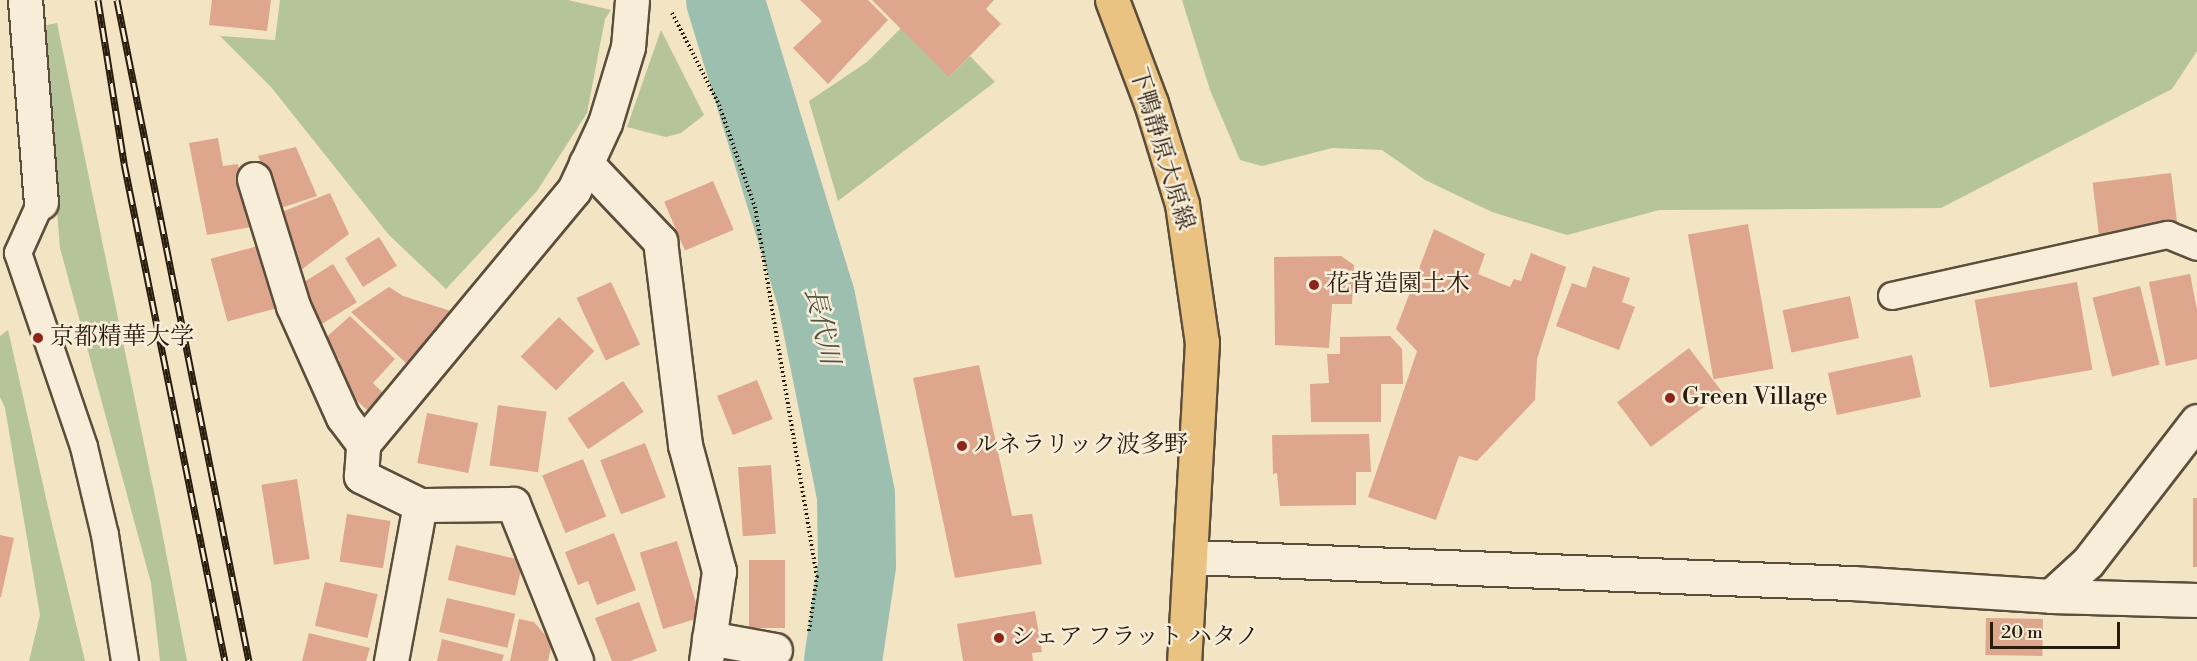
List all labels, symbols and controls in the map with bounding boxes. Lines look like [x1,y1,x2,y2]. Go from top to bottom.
street label: 下鴨静原大原線 [1123,64,1199,234]
place label: 花背造園土木 [1326,271,1470,299]
marker: 花背造園土木 [1307,278,1321,292]
water label: 長代川 [797,284,845,368]
place label: 京都精華大学 [50,324,194,352]
marker: 京都精華大学 [31,331,45,345]
place label: Green Village [1682,384,1828,412]
marker: Green Village [1663,391,1677,405]
place label: ルネラリック波多野 [974,432,1190,460]
marker: ルネラリック波多野 [955,439,969,453]
scale bar [1993,610,2124,648]
text: 20 m [2001,621,2043,644]
place label: シェア フラット ハタノ [1011,624,1261,652]
marker: シェア フラット ハタノ [992,631,1006,645]

